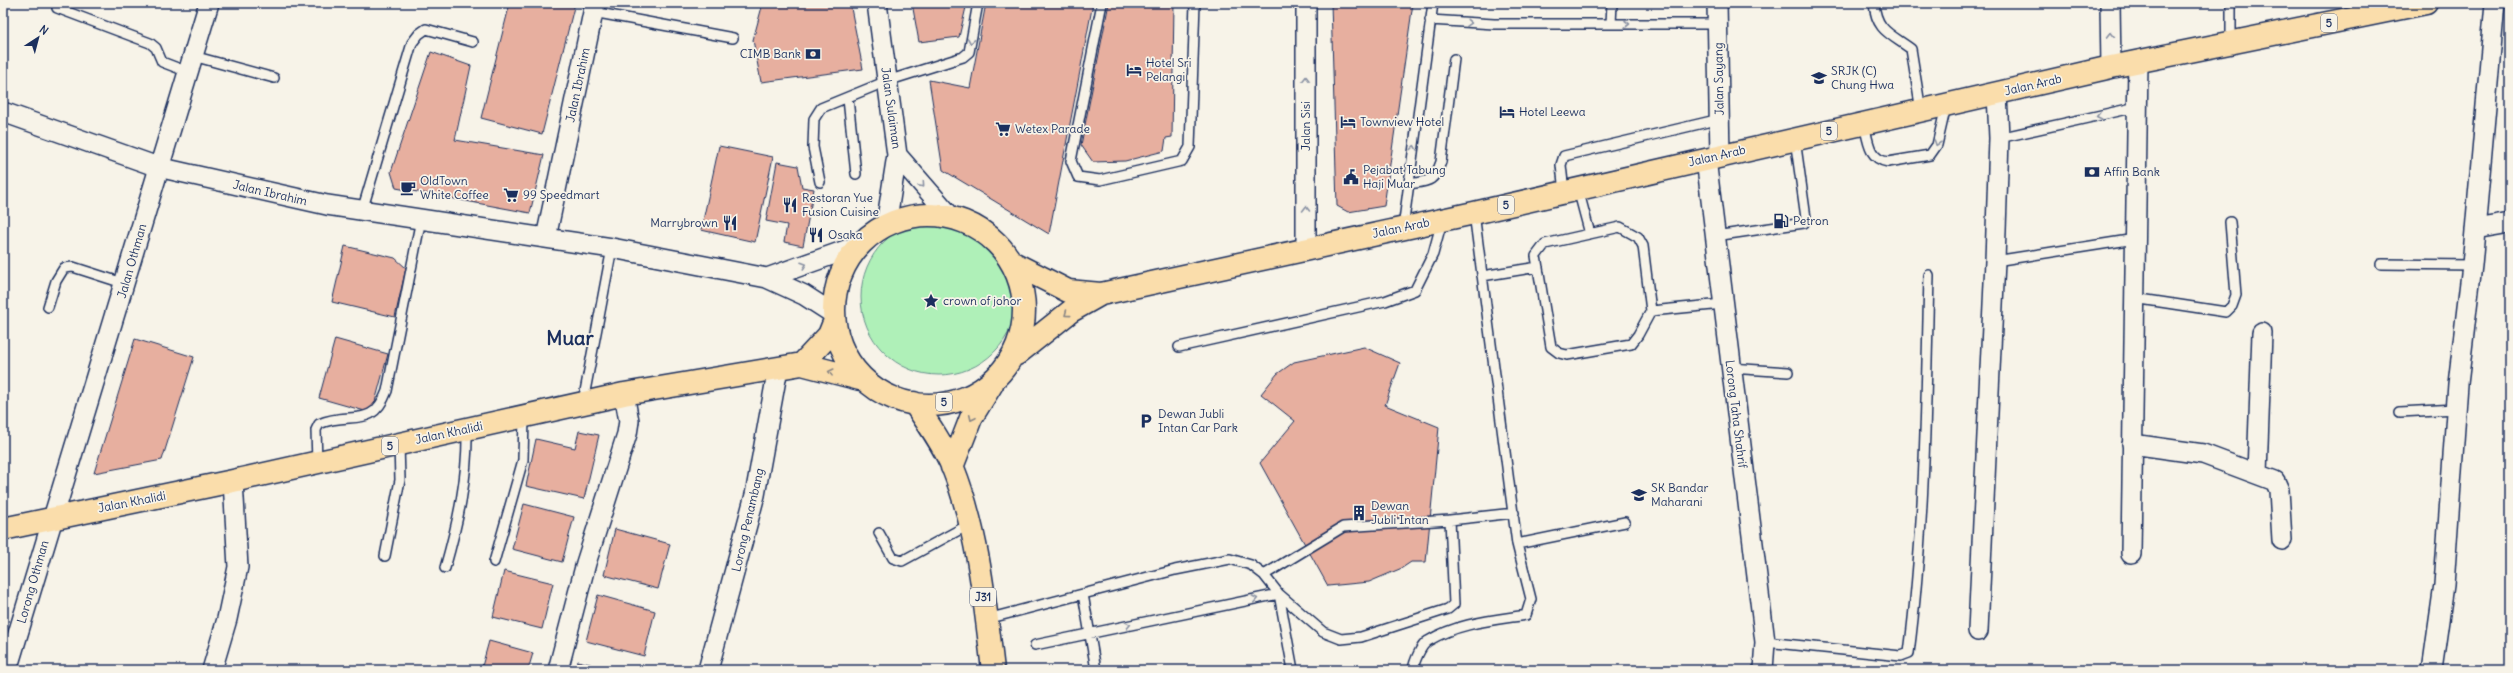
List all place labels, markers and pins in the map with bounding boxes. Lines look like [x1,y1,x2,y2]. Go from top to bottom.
bank icon: CIMB Bank [804,45,822,63]
place label: CIMB Bank [740,46,801,61]
place label: Hotel Sri Pelangi [1146,55,1191,84]
hotel icon: Hotel Sri Pelangi [1125,61,1143,79]
place label: SRJK (C) Chung Hwa [1831,63,1894,92]
school or university icon: SRJK (C) Chung Hwa [1810,69,1828,87]
hotel icon: Hotel Leewa [1498,103,1516,121]
place label: Hotel Leewa [1519,104,1586,119]
hotel icon: Townview Hotel [1339,113,1357,131]
place label: Townview Hotel [1360,114,1444,129]
supermarket icon: Wetex Parade [994,120,1012,138]
place label: Wetex Parade [1015,121,1090,136]
place label: Pejabat Tabung Haji Muar [1363,162,1446,191]
bank icon: Affin Bank [2083,163,2101,181]
place label: Affin Bank [2104,164,2160,179]
public building icon: Pejabat Tabung Haji Muar [1342,168,1360,186]
place label: OldTown White Coffee [420,173,489,202]
cafe icon: OldTown White Coffee [399,179,417,197]
supermarket icon: 99 Speedmart [502,186,520,204]
place label: 99 Speedmart [523,187,599,202]
place label: Restoran Yue Fusion Cuisine [802,190,879,219]
restaurant icon: Restoran Yue Fusion Cuisine [781,196,799,214]
fuel station icon: Petron [1772,212,1790,230]
place label: Petron [1793,213,1829,228]
restaurant icon: Marrybrown [721,214,739,232]
place label: Marrybrown [650,215,718,230]
restaurant icon: Osaka [807,226,825,244]
place label: Osaka [828,227,863,242]
place icon: crown of johor [922,292,940,310]
place label: crown of johor [943,293,1021,308]
place label: Dewan Jubli Intan Car Park [1158,406,1238,435]
parking icon: Dewan Jubli Intan Car Park [1137,412,1155,430]
place label: SK Bandar Maharani [1651,480,1709,509]
school or university icon: SK Bandar Maharani [1630,486,1648,504]
place label: Dewan Jubli Intan [1371,498,1429,527]
building icon: Dewan Jubli Intan [1350,504,1368,522]

